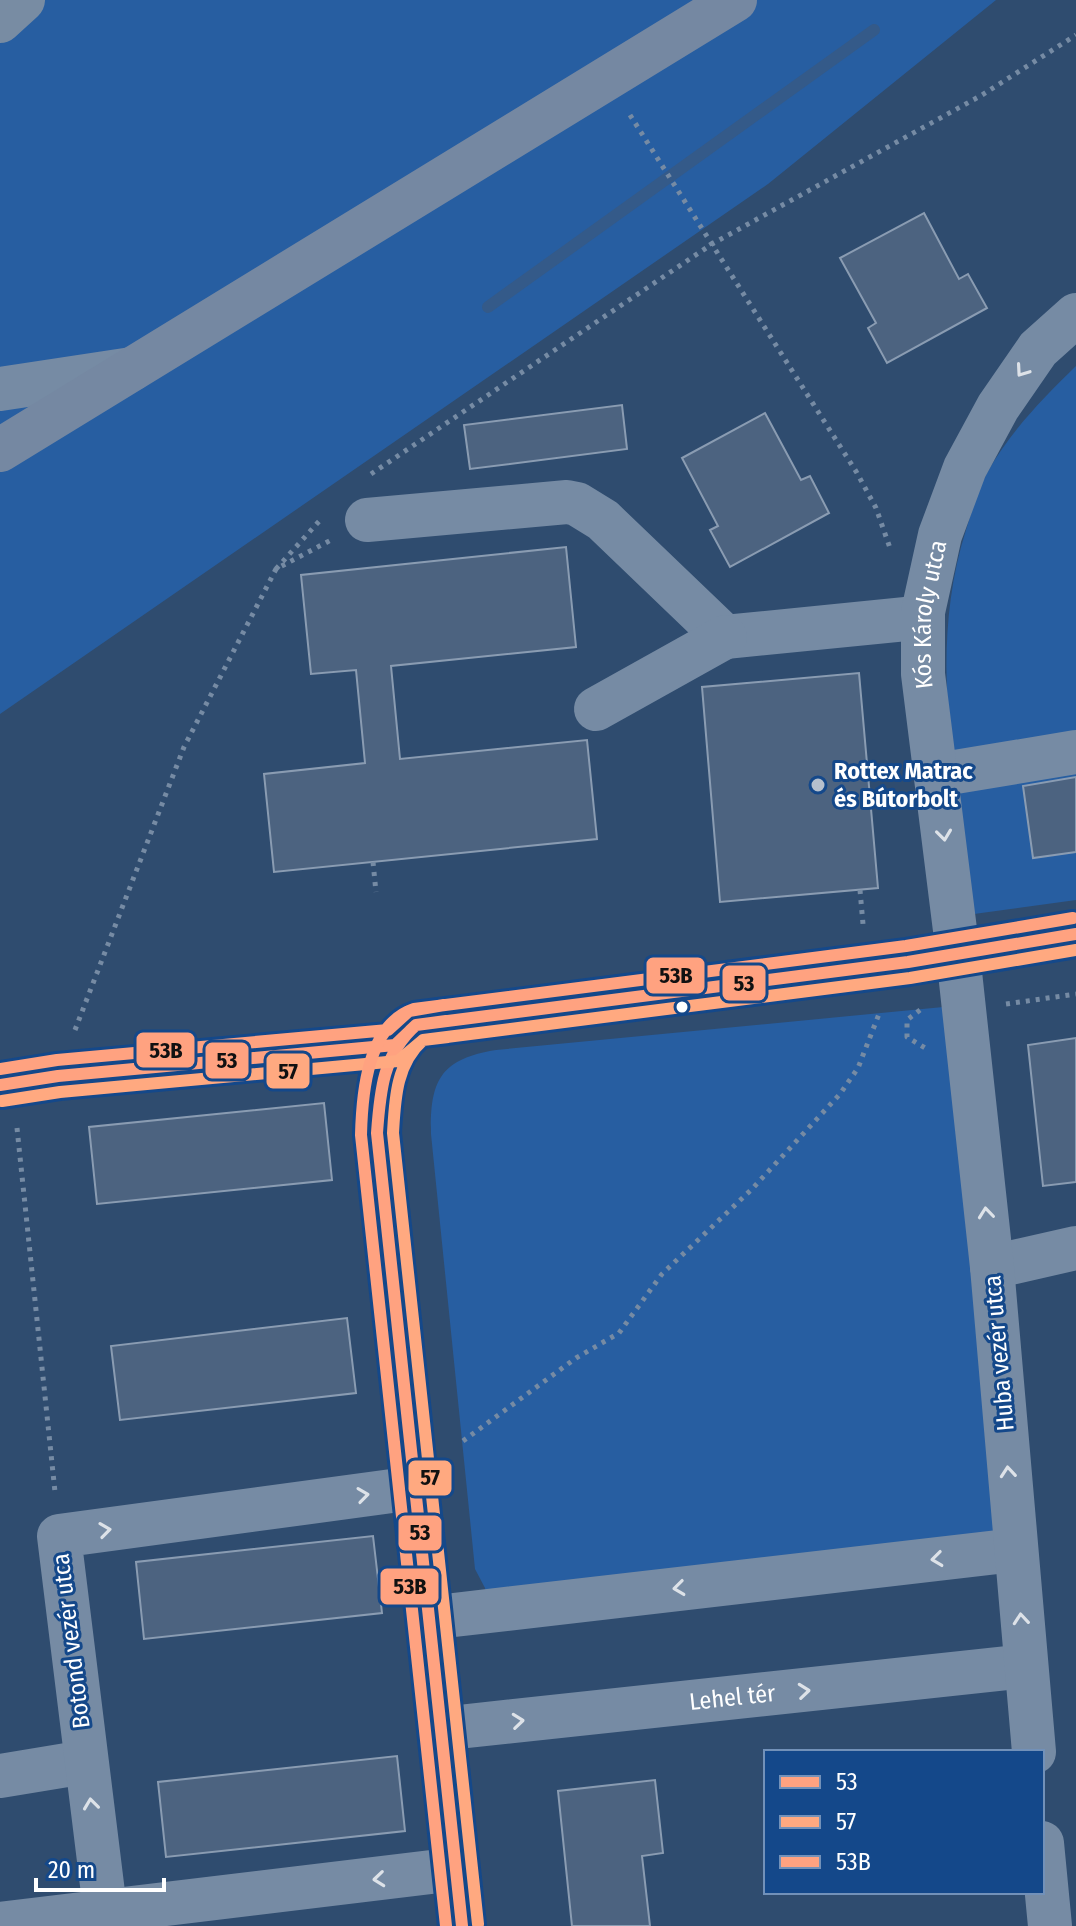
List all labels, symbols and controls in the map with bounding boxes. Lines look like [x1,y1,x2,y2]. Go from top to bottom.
one-way arrow [1017,362,1032,376]
street label: Kós Károly utca [908,538,952,690]
place label: Rottex Matrac és Bútorbolt [834,757,973,813]
marker: Rottex Matrac és Bútorbolt [809,776,827,794]
one-way arrow [935,828,952,842]
line badge: 53B [645,956,706,995]
text: 53B [659,962,693,989]
line badge: 53 [721,964,767,1002]
text: 53 [733,970,755,997]
unlabelled marker [674,999,690,1015]
line badge: 53B [135,1031,196,1069]
text: 53B [149,1037,183,1064]
line badge: 53 [204,1041,250,1080]
text: 53 [216,1047,238,1074]
line badge: 57 [265,1052,311,1090]
text: 57 [278,1058,298,1085]
one-way arrow [978,1206,995,1219]
street label: Huba vezér utca [978,1274,1020,1432]
line badge: 57 [407,1459,453,1497]
text: 57 [420,1464,440,1491]
one-way arrow [1000,1465,1017,1478]
one-way arrow [356,1487,369,1504]
line badge: 53 [397,1514,443,1552]
text: 53 [409,1519,431,1546]
one-way arrow [98,1522,112,1539]
one-way arrow [930,1550,943,1567]
street label: Botond vezér utca [46,1552,96,1730]
line badge: 53B [379,1567,440,1606]
text: 53B [393,1573,427,1600]
one-way arrow [672,1580,685,1597]
one-way arrow [1013,1612,1030,1625]
street label: Lehel tér [688,1679,777,1716]
one-way arrow [798,1682,811,1699]
one-way arrow [512,1712,525,1729]
legend [764,1750,1044,1894]
text: 53 [836,1768,858,1796]
one-way arrow [83,1797,100,1811]
text: 57 [836,1808,857,1836]
scale bar [36,1842,164,1892]
text: 53B [836,1848,871,1876]
text: 20 m [48,1856,95,1884]
one-way arrow [372,1870,385,1887]

